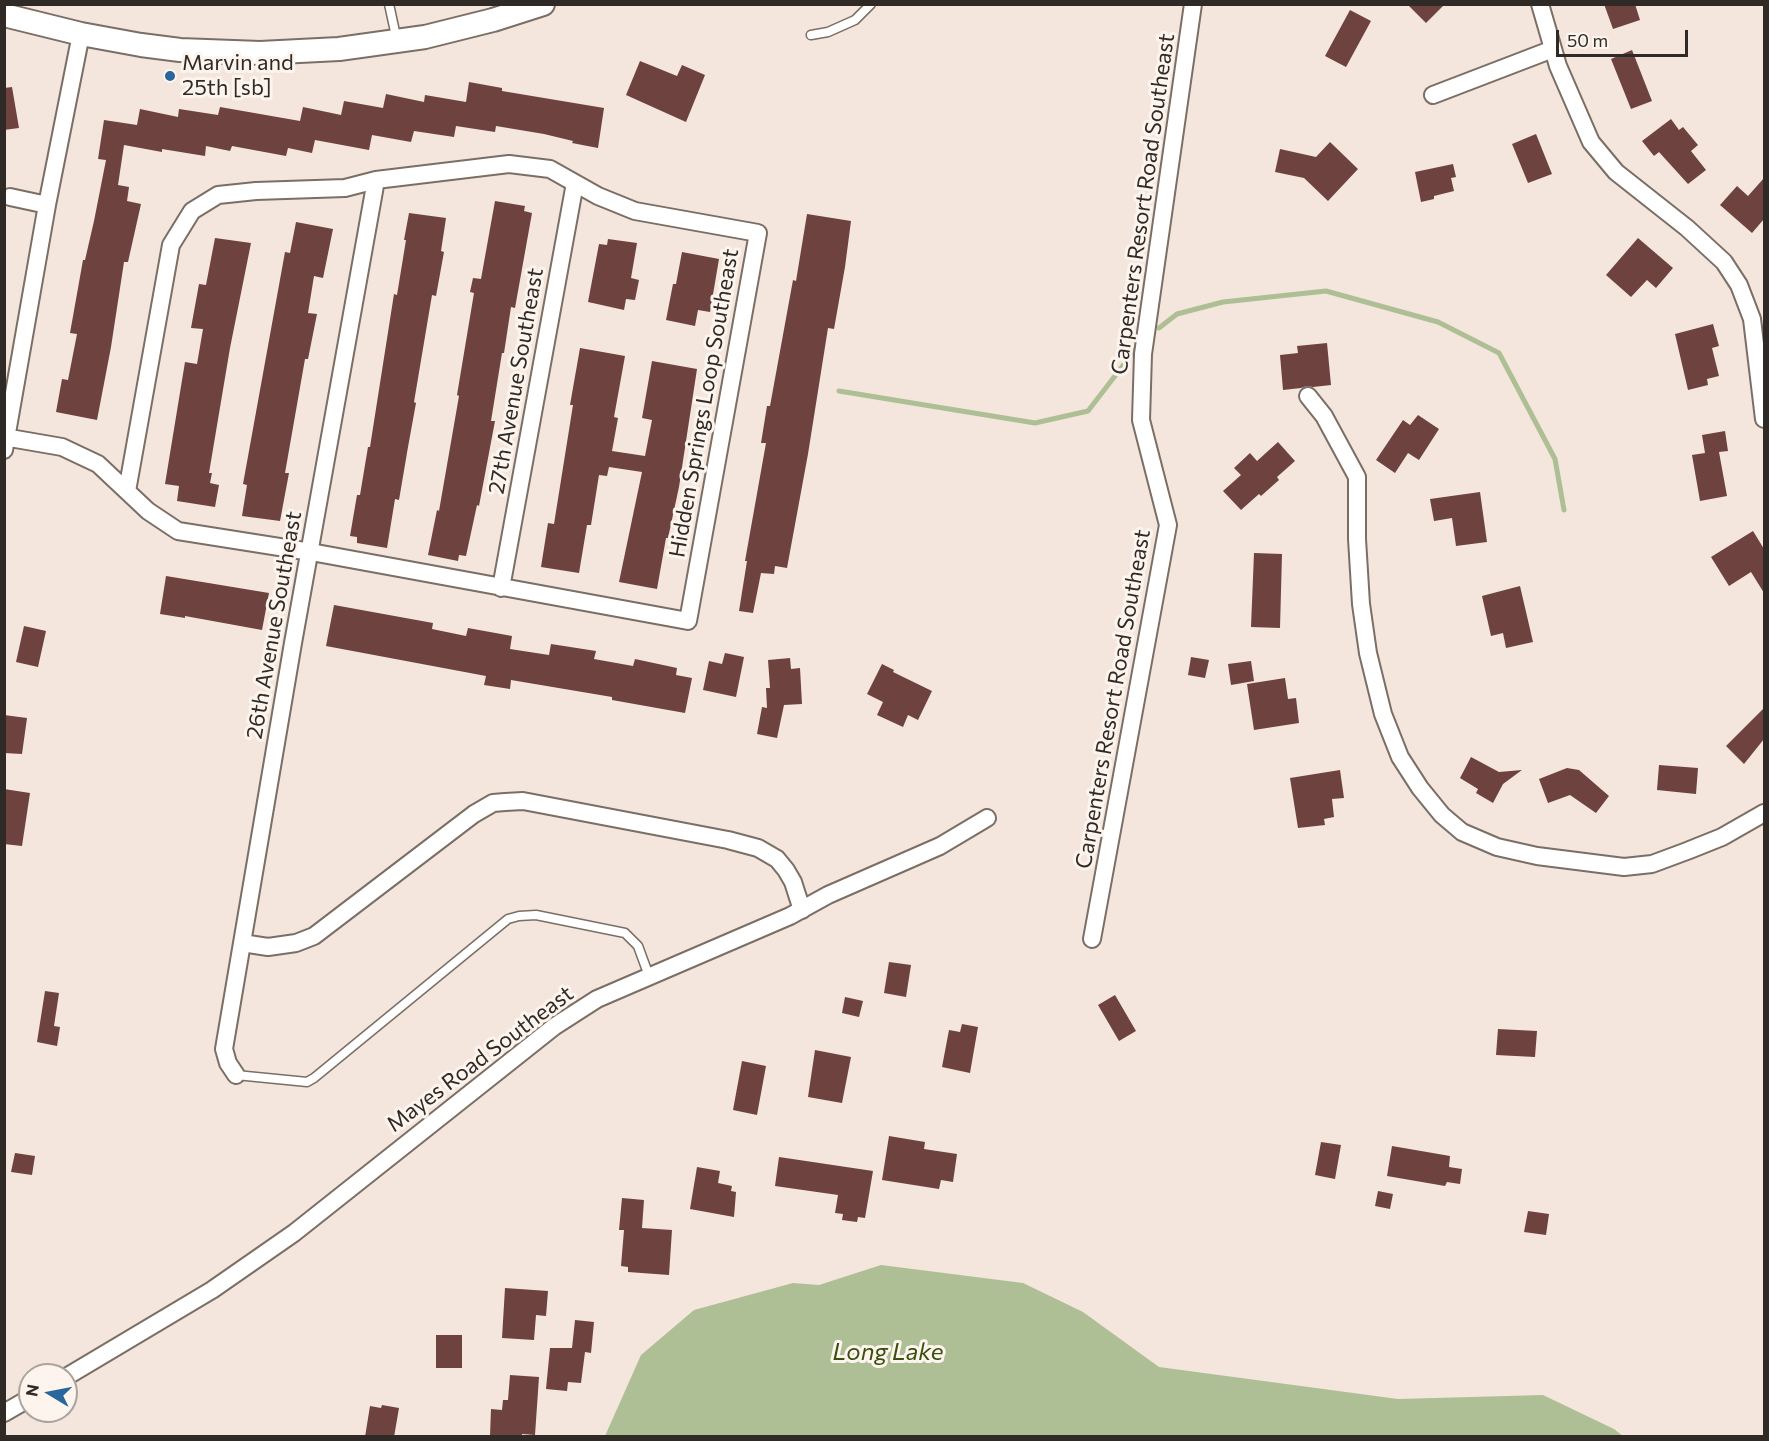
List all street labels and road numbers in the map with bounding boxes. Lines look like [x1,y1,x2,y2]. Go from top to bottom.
street label: Carpenters Resort Road Southeast [1106,32,1180,376]
street label: Hidden Springs Loop Southeast [664,246,744,560]
street label: 27th Avenue Southeast [483,266,549,496]
street label: 26th Avenue Southeast [241,509,307,741]
street label: Carpenters Resort Road Southeast [1070,527,1156,871]
street label: Mayes Road Southeast [382,980,578,1138]

